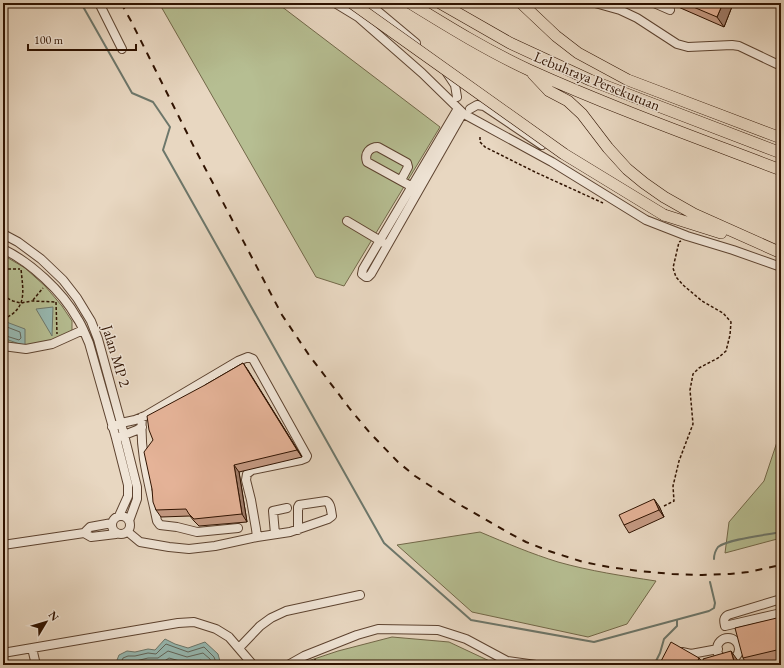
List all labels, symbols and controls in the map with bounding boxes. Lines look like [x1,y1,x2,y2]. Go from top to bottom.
scale bar [28,26,136,52]
text: 100 m [34,32,64,48]
street label: Lebuhraya Persekutuan [531,47,663,115]
street label: Jalan MP 2 [98,321,135,390]
north arrow [26,602,66,642]
text: N [46,608,62,624]

